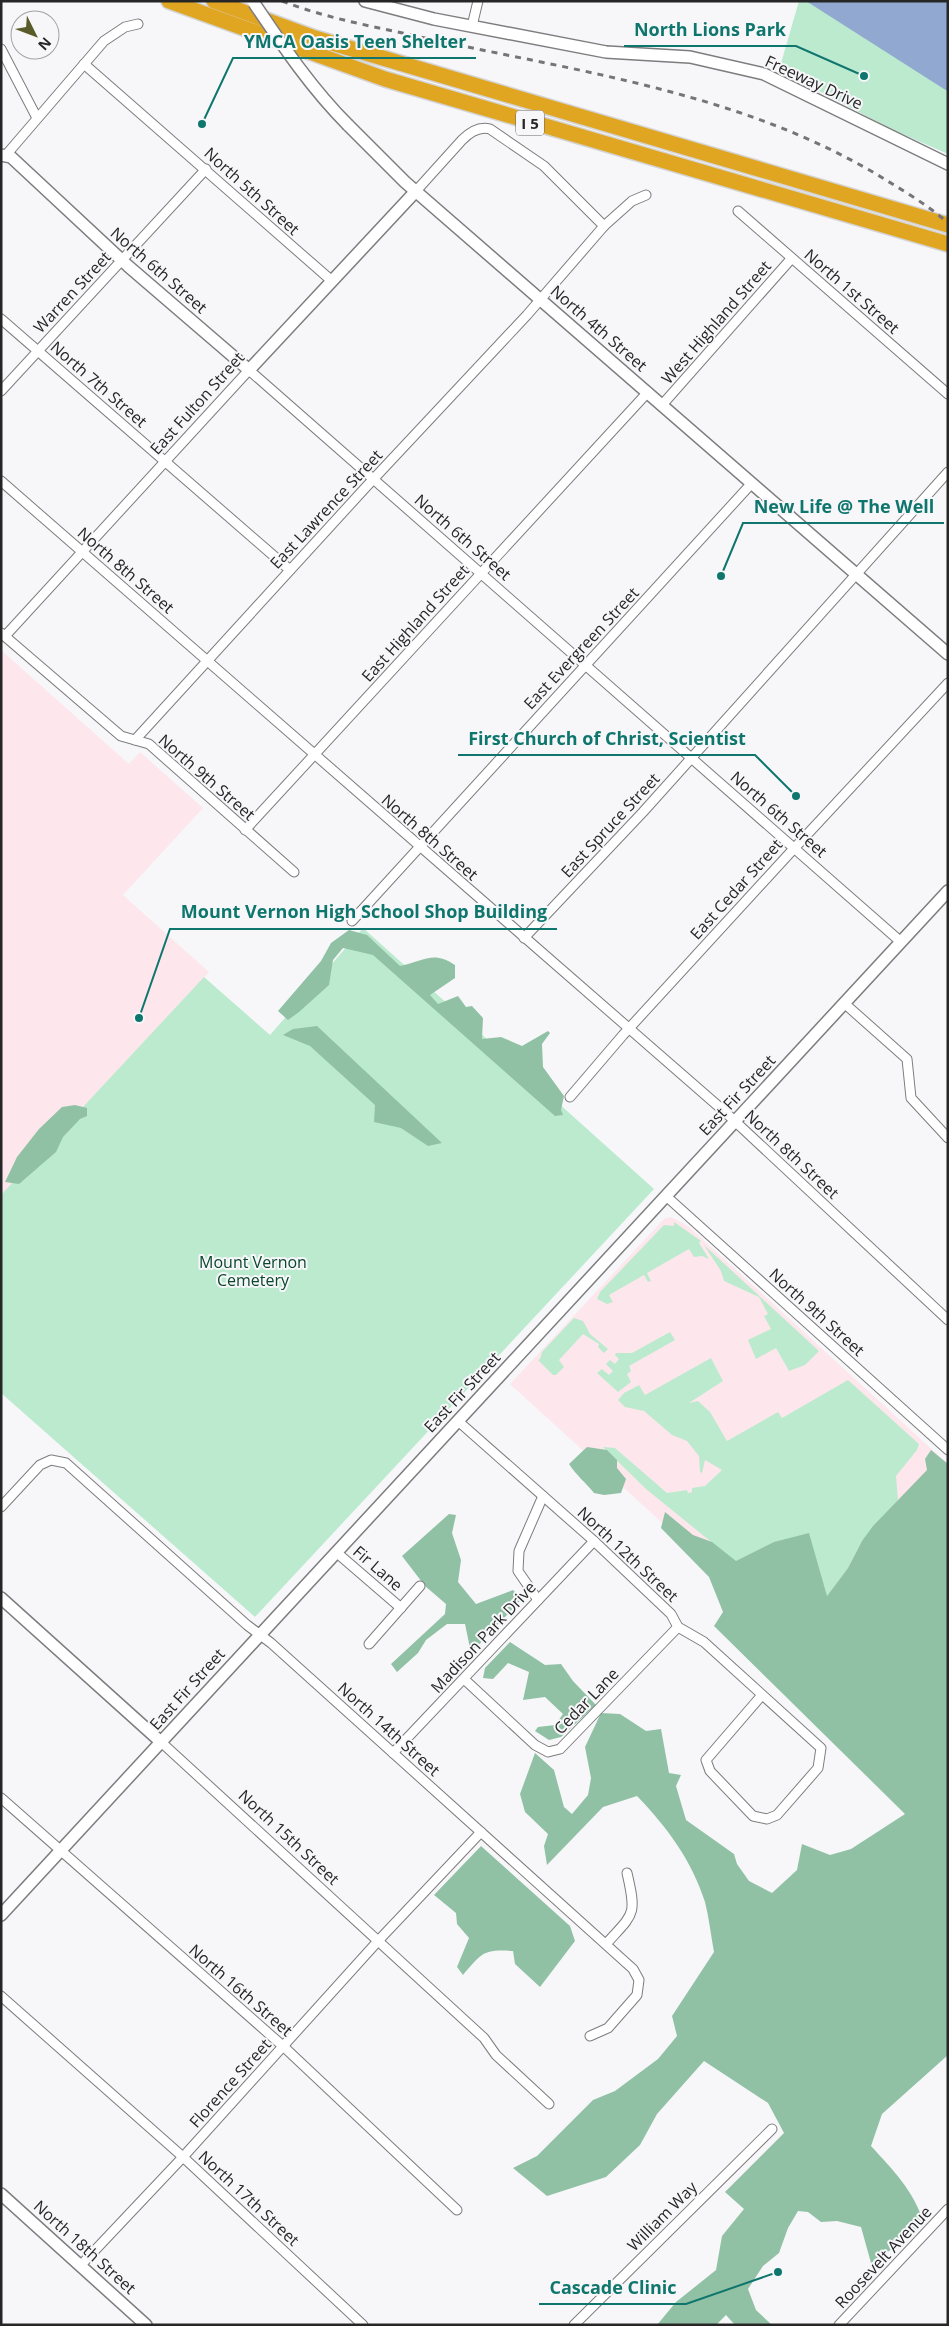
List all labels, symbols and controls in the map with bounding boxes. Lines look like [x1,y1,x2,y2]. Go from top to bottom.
north arrow [10,10,60,60]
callout: North Lions Park [624,13,796,46]
text: North Lions Park [634,17,787,41]
callout: YMCA Oasis Teen Shelter [233,25,476,58]
text: YMCA Oasis Teen Shelter [244,29,466,53]
text: N [34,33,56,55]
street label: Freeway Drive [762,50,866,114]
road number: I 5 [516,110,544,136]
street label: North 5th Street [200,142,305,240]
street label: North 6th Street [106,222,212,318]
street label: North 1st Street [800,244,904,339]
street label: Warren Street [28,246,116,338]
street label: West Highland Street [656,255,776,388]
street label: North 4th Street [546,280,652,376]
street label: North 7th Street [46,336,152,432]
street label: East Fulton Street [145,347,249,459]
street label: East Lawrence Street [265,444,387,573]
street label: North 6th Street [410,489,516,585]
callout: New Life @ The Well [743,490,944,523]
text: New Life @ The Well [754,494,934,518]
street label: North 8th Street [73,522,179,618]
street label: East Highland Street [356,559,474,686]
street label: East Evergreen Street [519,582,644,714]
callout: First Church of Christ, Scientist [458,722,755,755]
text: First Church of Christ, Scientist [468,726,746,750]
street label: North 9th Street [154,729,260,825]
street label: North 6th Street [726,766,832,862]
street label: East Spruce Street [556,768,665,882]
street label: North 8th Street [377,789,483,885]
street label: East Cedar Street [685,834,787,944]
callout: Mount Vernon High School Shop Building [170,896,557,929]
text: Mount Vernon High School Shop Building [181,899,547,923]
street label: East Fir Street [694,1050,780,1140]
street label: North 8th Street [740,1105,844,1204]
park label: Mount Vernon Cemetery [199,1251,307,1291]
street label: North 9th Street [765,1263,870,1361]
street label: East Fir Street [419,1347,505,1437]
street label: North 12th Street [573,1501,683,1607]
street label: Fir Lane [349,1540,408,1596]
street label: Madison Park Drive [425,1576,541,1698]
street label: East Fir Street [144,1643,230,1735]
street label: Cedar Lane [549,1663,623,1739]
street label: North 14th Street [333,1677,445,1781]
street label: North 15th Street [234,1784,344,1890]
street label: North 16th Street [185,1939,298,2041]
street label: Florence Street [184,2034,276,2132]
street label: North 17th Street [194,2145,304,2251]
street label: William Way [622,2176,702,2256]
street label: North 18th Street [29,2195,141,2299]
street label: Roosevelt Avenue [830,2201,936,2313]
callout: Cascade Clinic [539,2271,686,2304]
text: Cascade Clinic [549,2275,677,2299]

